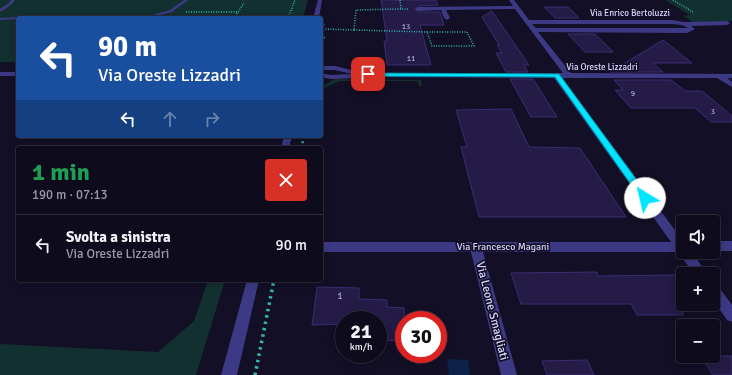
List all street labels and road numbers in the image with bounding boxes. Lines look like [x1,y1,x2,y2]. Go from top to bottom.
street label: Via Enrico Bertoluzzi [590,8,670,19]
street label: Via Oreste Lizzadri [566,62,638,73]
street label: Via Francesco Magani [457,241,549,253]
street label: Via Leone Smagliati [472,260,512,362]

